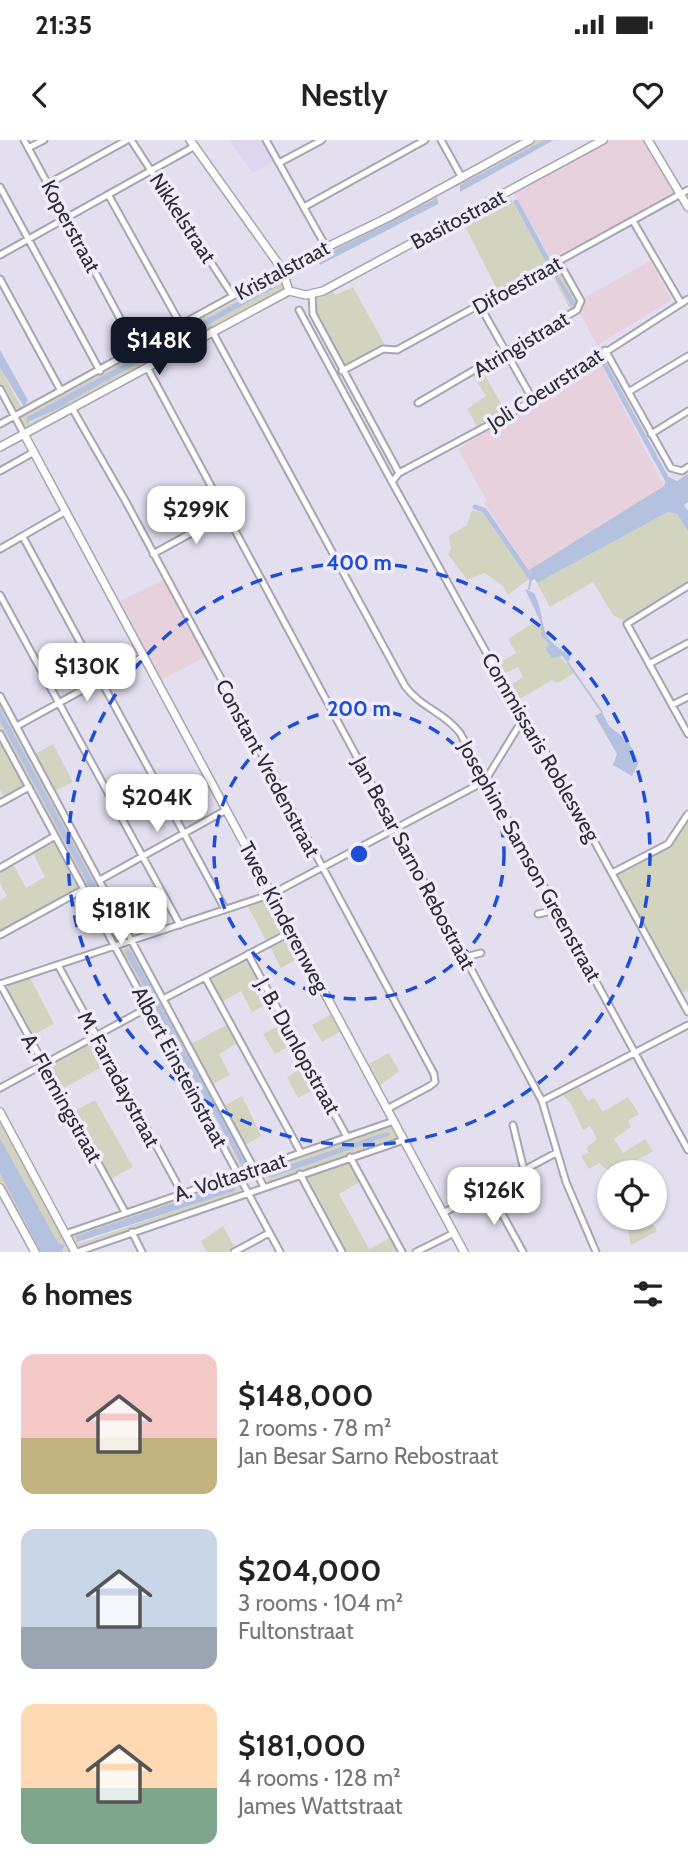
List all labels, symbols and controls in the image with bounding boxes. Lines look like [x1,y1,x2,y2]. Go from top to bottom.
text: 21:35 [35,9,92,41]
text: Nestly [300,75,388,114]
icon: back [21,76,59,114]
icon: heart [629,76,667,114]
street label: Nikkelstraat [145,168,221,268]
street label: Koperstraat [36,176,106,276]
street label: Basitostraat [406,184,510,254]
street label: Kristalstraat [231,235,333,305]
street label: Difoestraat [468,250,566,320]
street label: Atringistraat [469,306,573,382]
pin: $148K [110,317,208,377]
text: $148K [127,326,191,354]
street label: Joli Coeurstraat [482,342,607,436]
pin: $299K [147,486,245,546]
text: $299K [163,495,229,523]
text: 400 m [326,550,392,575]
pin: $130K [38,644,136,703]
street label: Commissaris Roblesweg [477,648,605,846]
text: $130K [55,652,119,680]
street label: Constant Vredenstraat [211,675,325,861]
text: 200 m [327,696,391,721]
street label: Josephine Samson Greenstraat [453,735,607,986]
street label: Jan Besar Sarno Rebostraat [347,751,481,974]
pin: $204K [108,774,206,834]
text: $204K [122,783,192,811]
street label: Twee Kinderenweg [234,837,334,997]
centre of rings [347,842,371,866]
pin: $181K [72,888,170,947]
text: $181K [92,896,150,924]
street label: J. B. Dunlopstraat [250,973,346,1118]
street label: Albert Einsteinstraat [127,982,233,1152]
street label: M. Farradaystraat [73,1007,165,1151]
street label: A. Flemingstraat [16,1029,108,1167]
street label: A. Voltastraat [171,1147,289,1207]
map controls [597,1160,667,1230]
button: locate [597,1160,667,1230]
pin: $126K [445,1168,543,1227]
text: $126K [463,1176,525,1204]
icon: filters [629,1275,667,1313]
text: 6 homes [21,1276,132,1313]
text: $148,000 [238,1377,373,1414]
icon: home [77,1382,161,1466]
text: 2 rooms · 78 m² [238,1414,392,1442]
text: Jan Besar Sarno Rebostraat [238,1442,498,1470]
text: $204,000 [238,1552,381,1589]
icon: home [77,1557,161,1641]
text: 3 rooms · 104 m² [238,1589,403,1617]
text: Fultonstraat [238,1617,354,1645]
text: $181,000 [238,1727,366,1764]
icon: home [77,1732,161,1816]
text: 4 rooms · 128 m² [238,1764,401,1792]
text: James Wattstraat [238,1792,402,1820]

